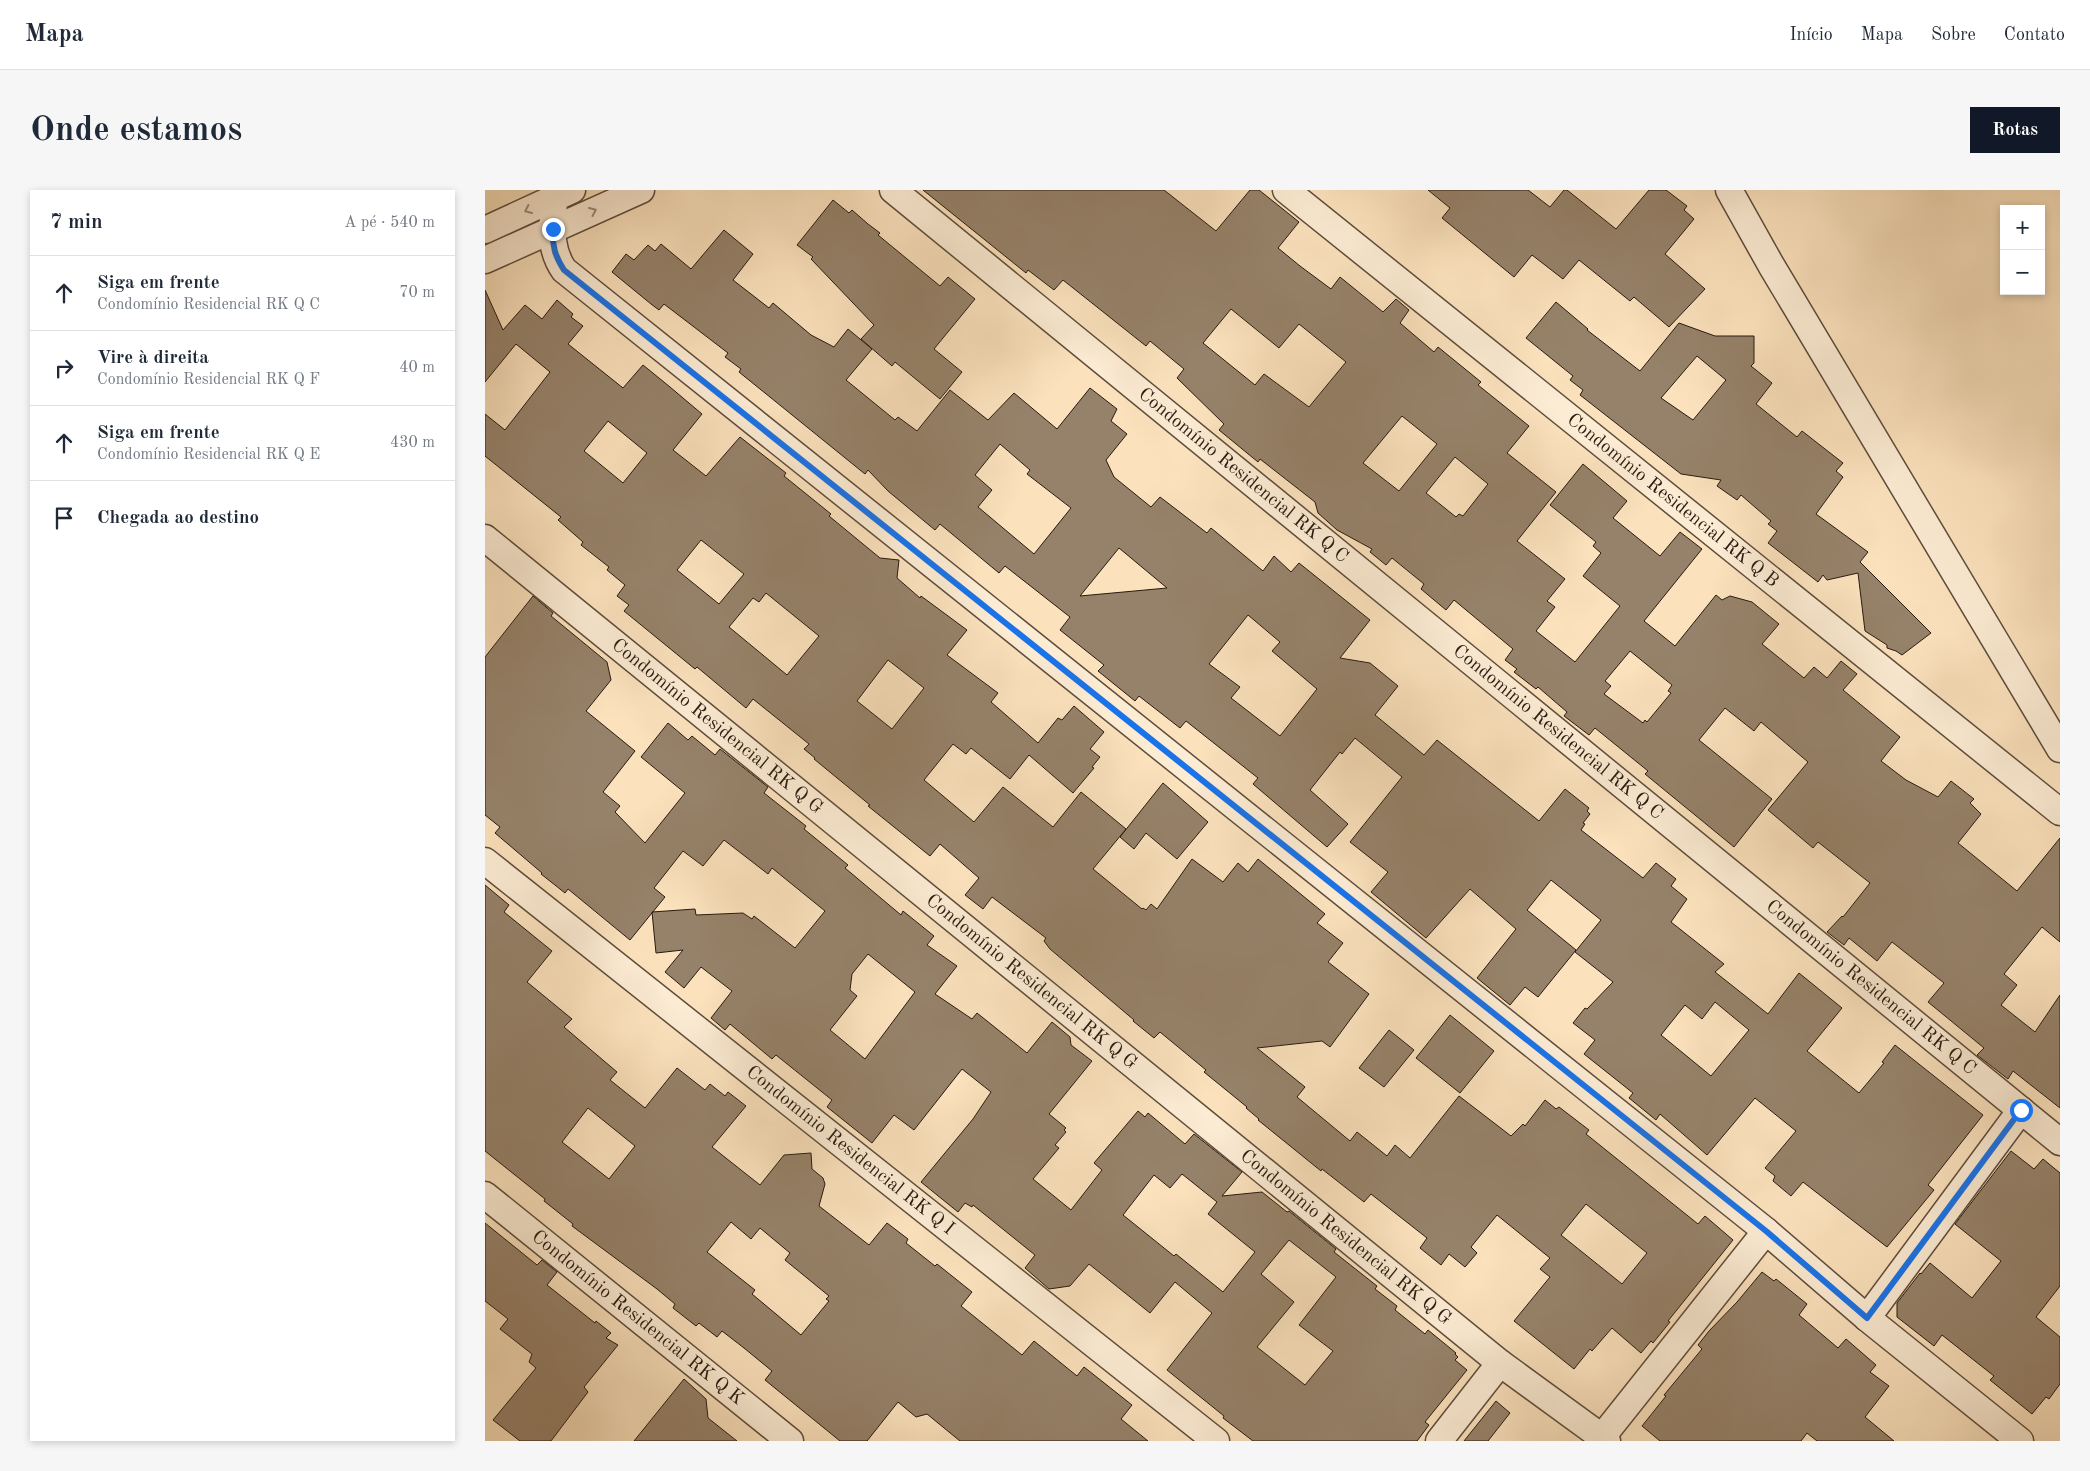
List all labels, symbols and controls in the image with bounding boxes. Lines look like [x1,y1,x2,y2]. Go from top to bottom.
text: Mapa [25,23,84,47]
text: Início [1789,26,1833,44]
text: Mapa [1861,26,1903,44]
text: Sobre [1931,26,1976,44]
text: Contato [2004,26,2065,44]
button: Rotas [1970,107,2060,153]
text: Onde estamos [30,113,242,148]
one-way arrow [525,204,534,214]
map controls [2000,205,2045,295]
button: + [2000,205,2045,250]
one-way arrow [588,207,597,218]
text: 7 min [50,212,103,233]
text: A pé · 540 m [344,215,435,231]
route end [542,218,565,241]
button: − [2000,250,2045,295]
text: Siga em frente [97,274,220,293]
icon: ahead [50,279,78,307]
text: 70 m [399,285,435,301]
text: Condomínio Residencial RK Q C [97,297,320,313]
text: Vire à direita [97,349,209,368]
icon: right [50,354,78,382]
text: 40 m [399,360,435,376]
text: Condomínio Residencial RK Q F [97,372,320,388]
street label: Condomínio Residencial RK Q C [1135,385,1352,567]
street label: Condomínio Residencial RK Q B [1563,410,1782,591]
text: Siga em frente [97,424,220,443]
icon: ahead [50,429,78,457]
text: 430 m [390,435,435,451]
text: Condomínio Residencial RK Q E [97,447,320,463]
icon: arrive [50,504,78,532]
text: Chegada ao destino [97,509,259,528]
street label: Condomínio Residencial RK Q G [608,635,826,818]
street label: Condomínio Residencial RK Q C [1449,641,1666,823]
street label: Condomínio Residencial RK Q G [922,891,1141,1073]
street label: Condomínio Residencial RK Q C [1762,897,1980,1079]
street label: Condomínio Residencial RK Q I [742,1063,958,1239]
route start [2010,1099,2033,1122]
street label: Condomínio Residencial RK Q G [1236,1146,1455,1329]
street label: Condomínio Residencial RK Q K [528,1227,747,1409]

